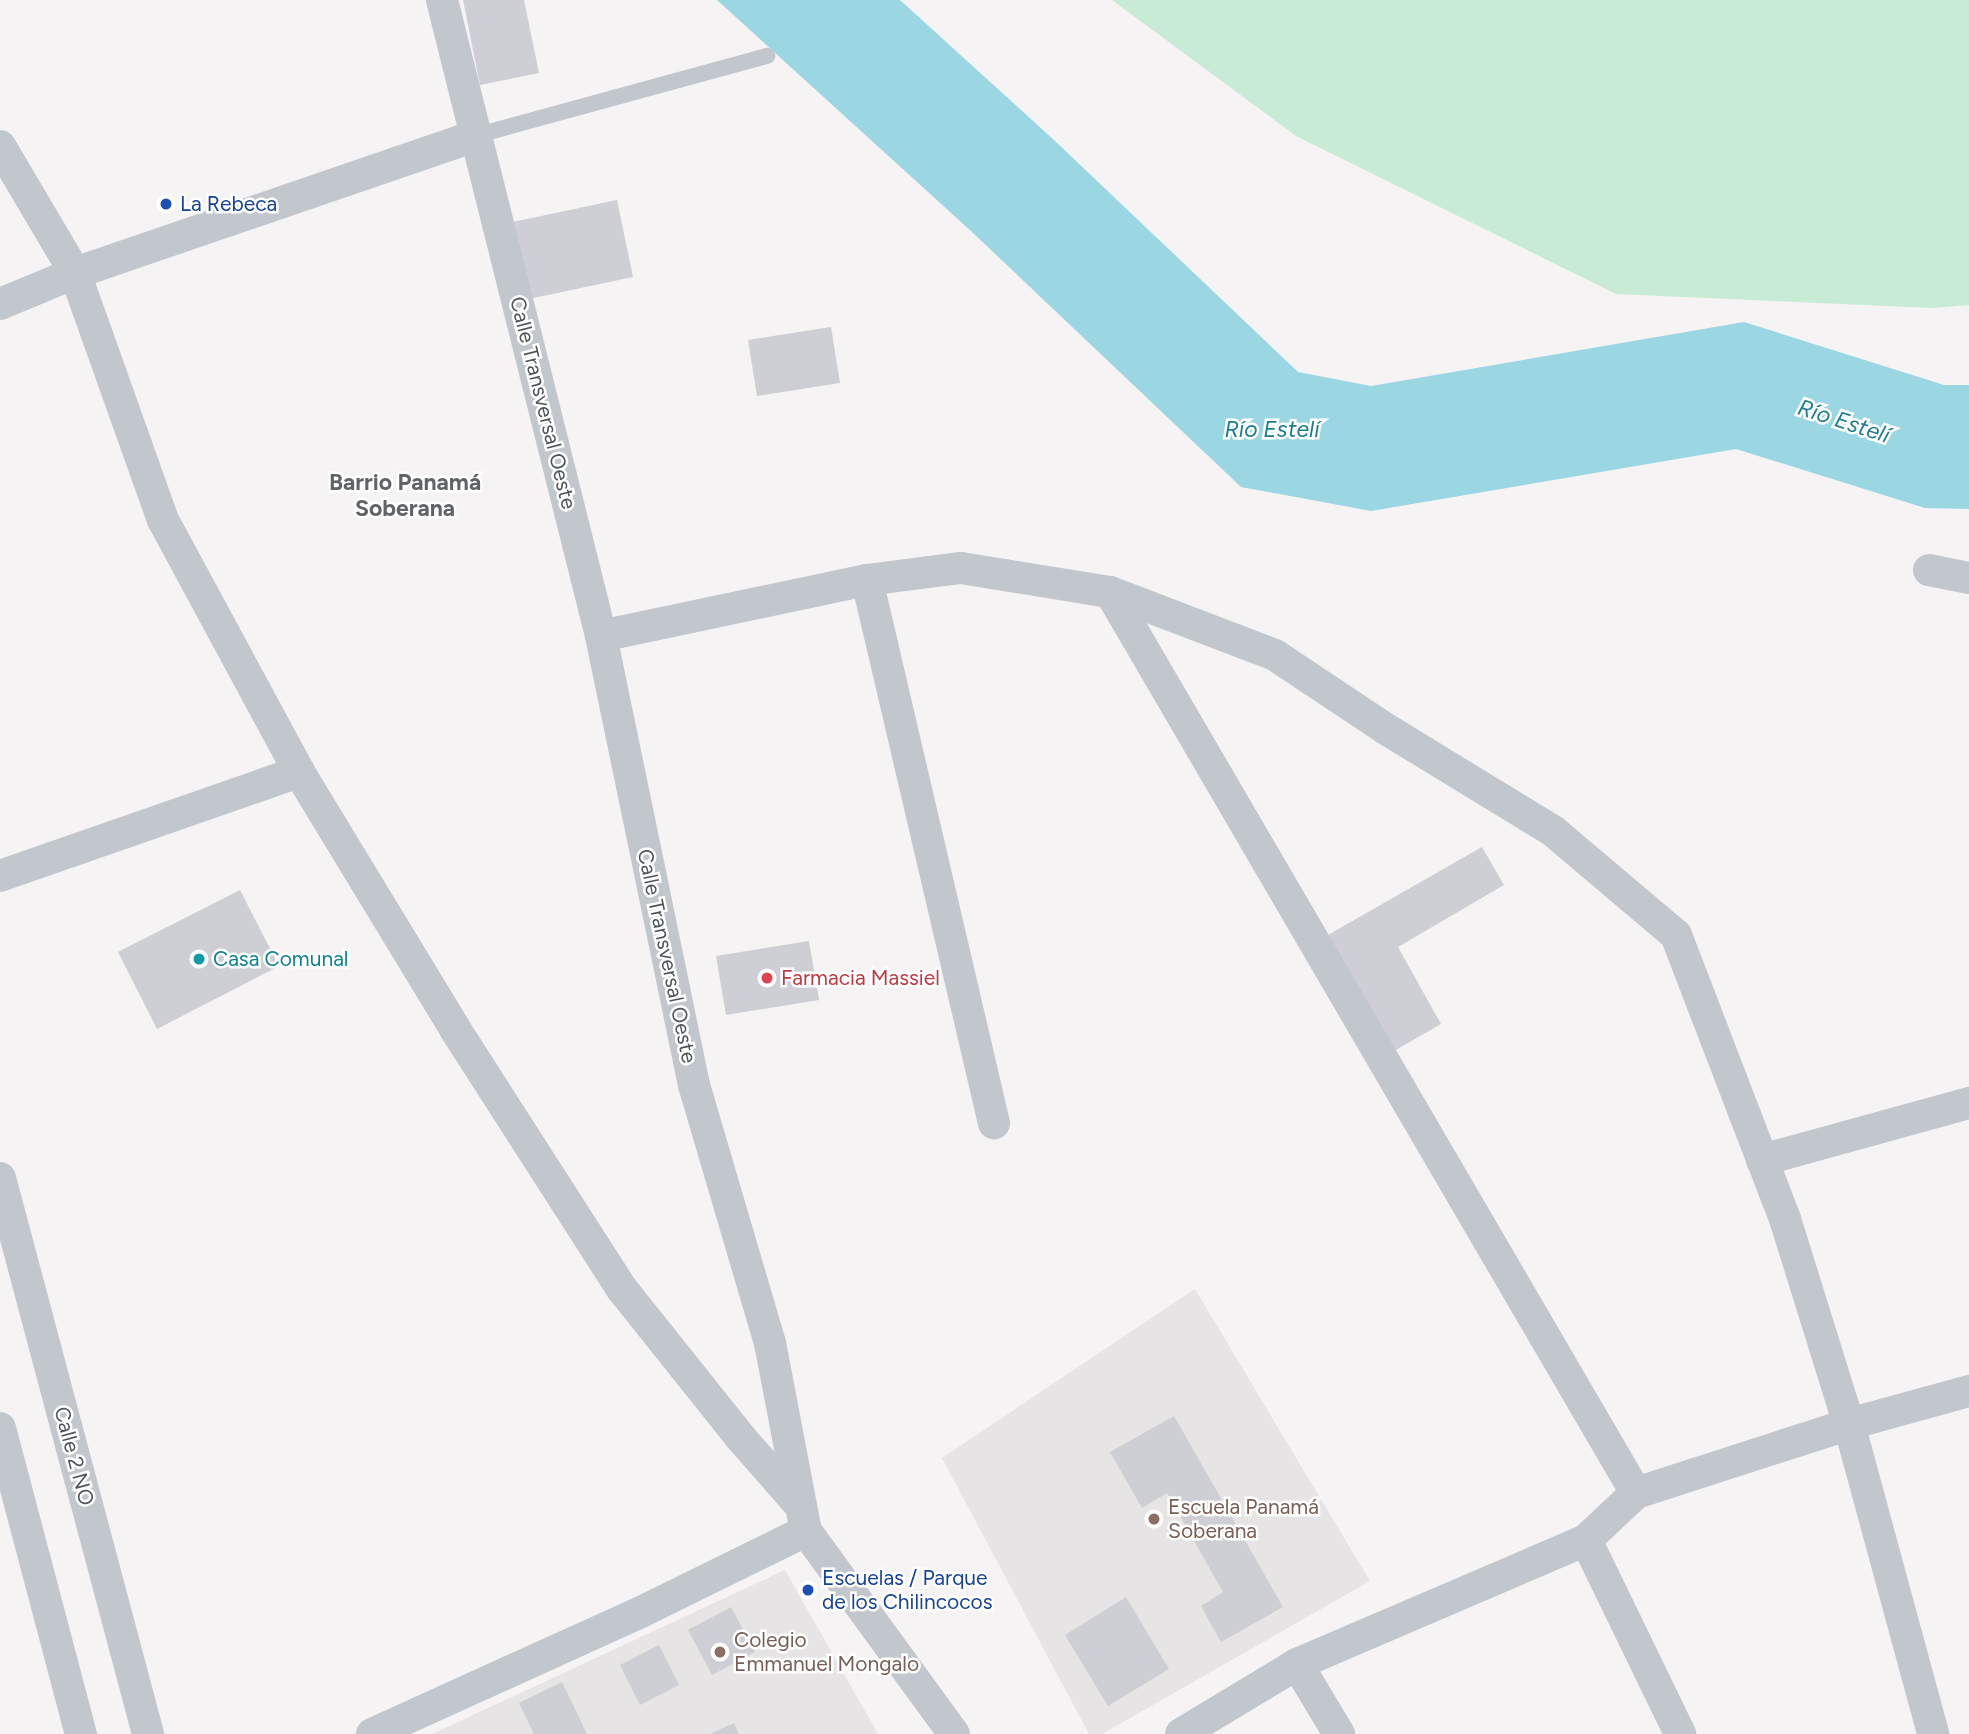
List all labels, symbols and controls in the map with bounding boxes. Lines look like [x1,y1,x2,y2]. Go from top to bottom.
place label: La Rebeca [180,191,277,217]
marker: La Rebeca [158,196,174,212]
street label: Calle Transversal Oeste [504,294,582,512]
water label: Río Estelí [1795,393,1893,449]
water label: Río Estelí [1224,415,1320,443]
district label: Barrio Panamá Soberana [329,468,481,522]
street label: Calle Transversal Oeste [632,847,702,1065]
place label: Casa Comunal [213,946,348,972]
marker: Casa Comunal [191,951,207,967]
place label: Farmacia Massiel [781,965,940,991]
marker: Farmacia Massiel [759,970,775,986]
street label: Calle 2 NO [49,1404,99,1508]
place label: Escuela Panamá Soberana [1168,1494,1319,1544]
marker: Escuela Panamá Soberana [1146,1511,1162,1527]
place label: Escuelas / Parque de los Chilincocos [822,1565,993,1615]
marker: Escuelas / Parque de los Chilincocos [800,1582,816,1598]
place label: Colegio Emmanuel Mongalo [734,1627,919,1677]
marker: Colegio Emmanuel Mongalo [712,1644,728,1660]

